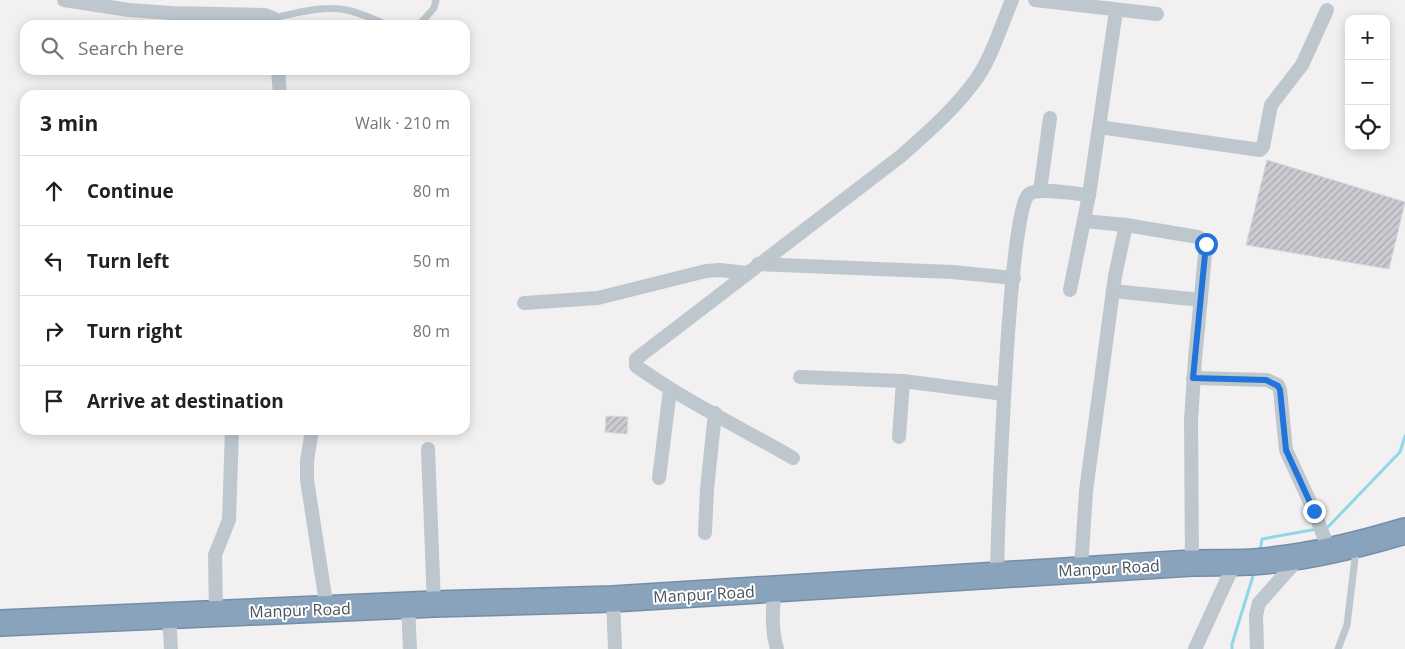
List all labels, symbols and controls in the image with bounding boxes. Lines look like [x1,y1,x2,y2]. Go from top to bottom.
map controls [1345,15,1390,150]
button: + [1345,15,1390,60]
search box [20,20,470,75]
icon: search [38,34,66,62]
text: Search here [78,35,184,61]
button: − [1345,60,1390,105]
button: locate [1345,105,1390,150]
text: 3 min [40,109,98,137]
text: Walk · 210 m [355,112,450,134]
icon: ahead [40,177,68,205]
text: Continue [87,178,174,204]
text: 80 m [413,180,450,202]
route start [1195,233,1218,256]
icon: left [40,247,68,275]
text: Turn left [87,248,169,274]
text: 50 m [413,250,450,272]
icon: right [40,317,68,345]
text: Turn right [87,318,182,344]
text: 80 m [413,320,450,342]
icon: arrive [40,387,68,415]
text: Arrive at destination [87,388,284,414]
route end [1303,500,1326,523]
street label: Manpur Road [1058,554,1160,582]
street label: Manpur Road [653,580,755,608]
street label: Manpur Road [249,597,351,623]

